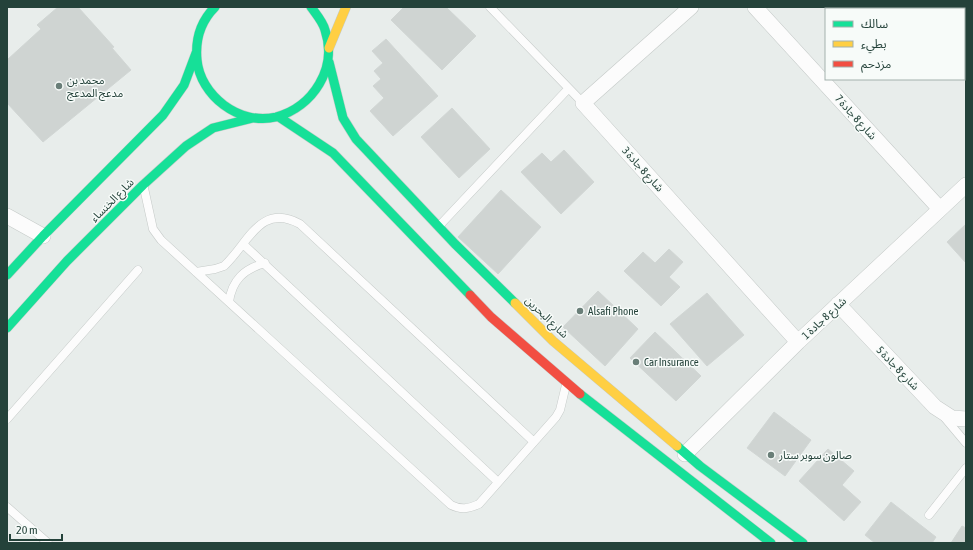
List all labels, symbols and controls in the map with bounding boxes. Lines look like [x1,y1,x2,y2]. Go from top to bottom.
legend [825,8,965,80]
text: سالك [861,17,888,31]
text: بطيء [861,37,887,54]
text: مزدحم [861,57,891,73]
place label: محمد بن مدعج المدعج [67,74,123,101]
marker: محمد بن مدعج المدعج [54,81,64,91]
street label: شارع 8 جادة 7 [831,92,879,143]
street label: شارع 8 جادة 3 [618,144,666,195]
street label: شارع الخنساء [88,176,138,226]
street label: شارع البحرين [522,294,571,342]
street label: شارع 8 جادة 1 [800,294,850,343]
place label: Alsafi Phone [588,305,639,317]
marker: Alsafi Phone [575,306,585,316]
street label: شارع 8 جادة 5 [873,344,922,394]
place label: Car Insurance [644,356,699,368]
marker: Car Insurance [631,357,641,367]
place label: صالون سوبر ستار [778,449,852,462]
marker: صالون سوبر ستار [766,450,776,460]
scale bar [10,516,62,542]
text: 20 m [16,523,38,537]

